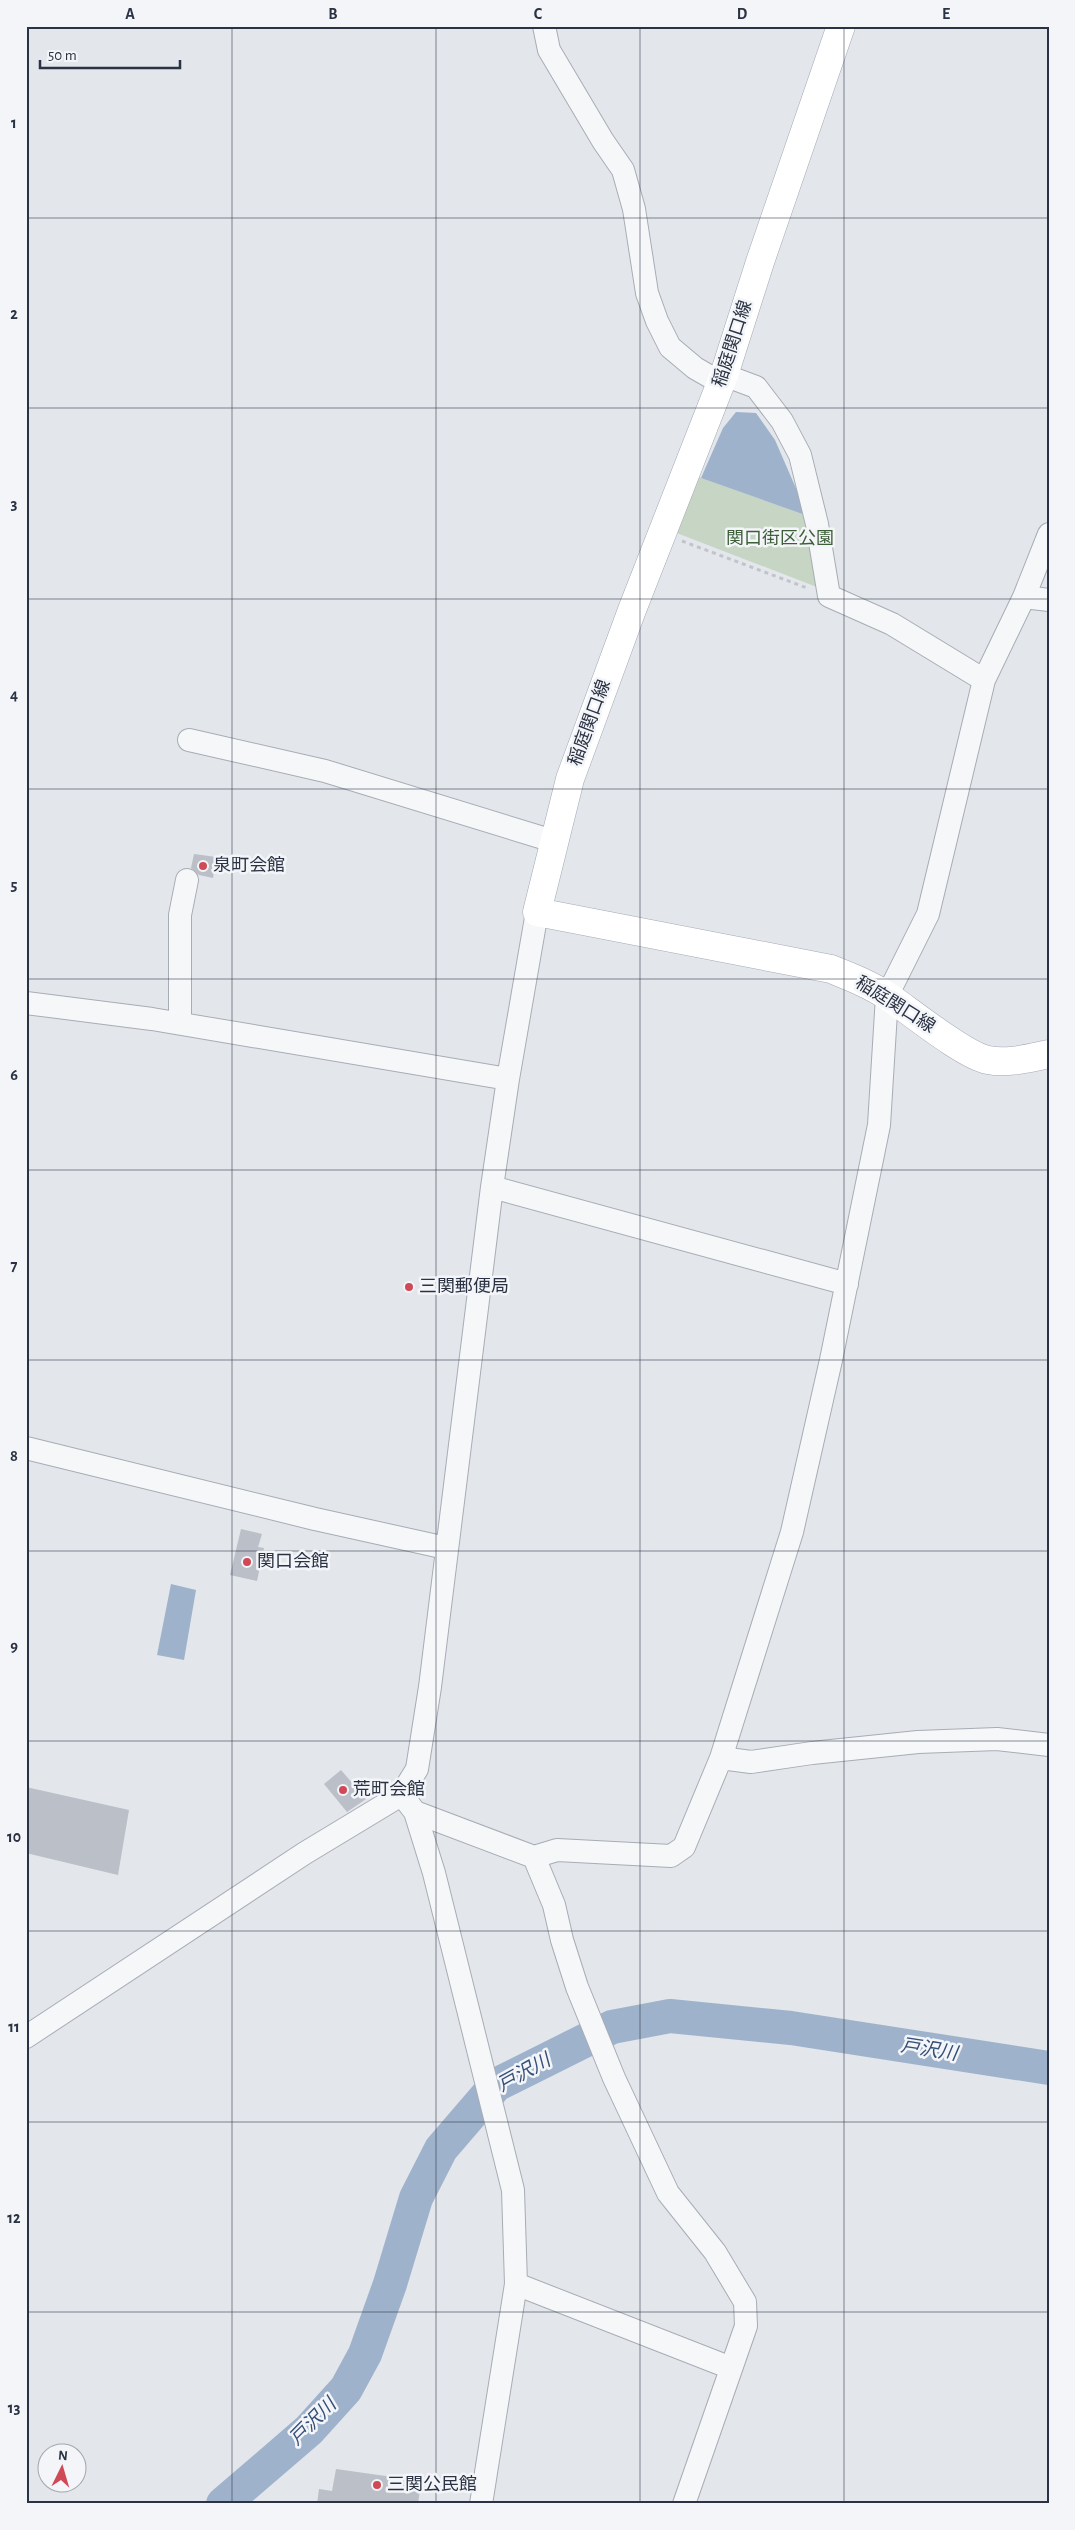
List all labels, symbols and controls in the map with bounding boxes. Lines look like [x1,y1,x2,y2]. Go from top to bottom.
text: A [125,6,135,22]
text: B [328,6,338,22]
text: C [534,6,543,22]
text: D [737,6,748,22]
text: E [942,6,950,22]
scale bar [40,38,180,70]
text: 50 m [48,48,77,63]
text: 1 [11,115,17,131]
street label: 稲庭関口線 [709,298,755,390]
text: 2 [10,306,18,322]
text: 3 [11,496,18,512]
park label: 関口街区公園 [726,528,834,548]
street label: 稲庭関口線 [564,677,614,768]
text: 4 [10,687,18,703]
place label: 泉町会館 [213,856,285,875]
marker: 泉町会館 [197,860,209,872]
text: 5 [11,877,18,893]
street label: 稲庭関口線 [852,972,939,1036]
text: 6 [10,1067,18,1083]
text: 7 [11,1258,18,1274]
place label: 三関郵便局 [419,1277,509,1296]
marker: 三関郵便局 [403,1281,415,1293]
text: 8 [10,1448,18,1464]
place label: 関口会館 [257,1552,329,1571]
marker: 関口会館 [241,1556,253,1568]
text: 9 [10,1638,18,1654]
place label: 荒町会館 [353,1780,425,1799]
marker: 荒町会館 [337,1784,349,1796]
text: 10 [7,1829,21,1845]
text: 11 [8,2019,20,2035]
water label: 戸沢川 [899,2035,961,2064]
water label: 戸沢川 [494,2049,555,2095]
text: 12 [7,2210,21,2226]
water label: 戸沢川 [285,2393,341,2449]
text: 13 [8,2400,20,2416]
north arrow [38,2442,88,2492]
text: N [58,2449,69,2463]
place label: 三関公民館 [387,2475,477,2494]
marker: 三関公民館 [371,2479,383,2491]

